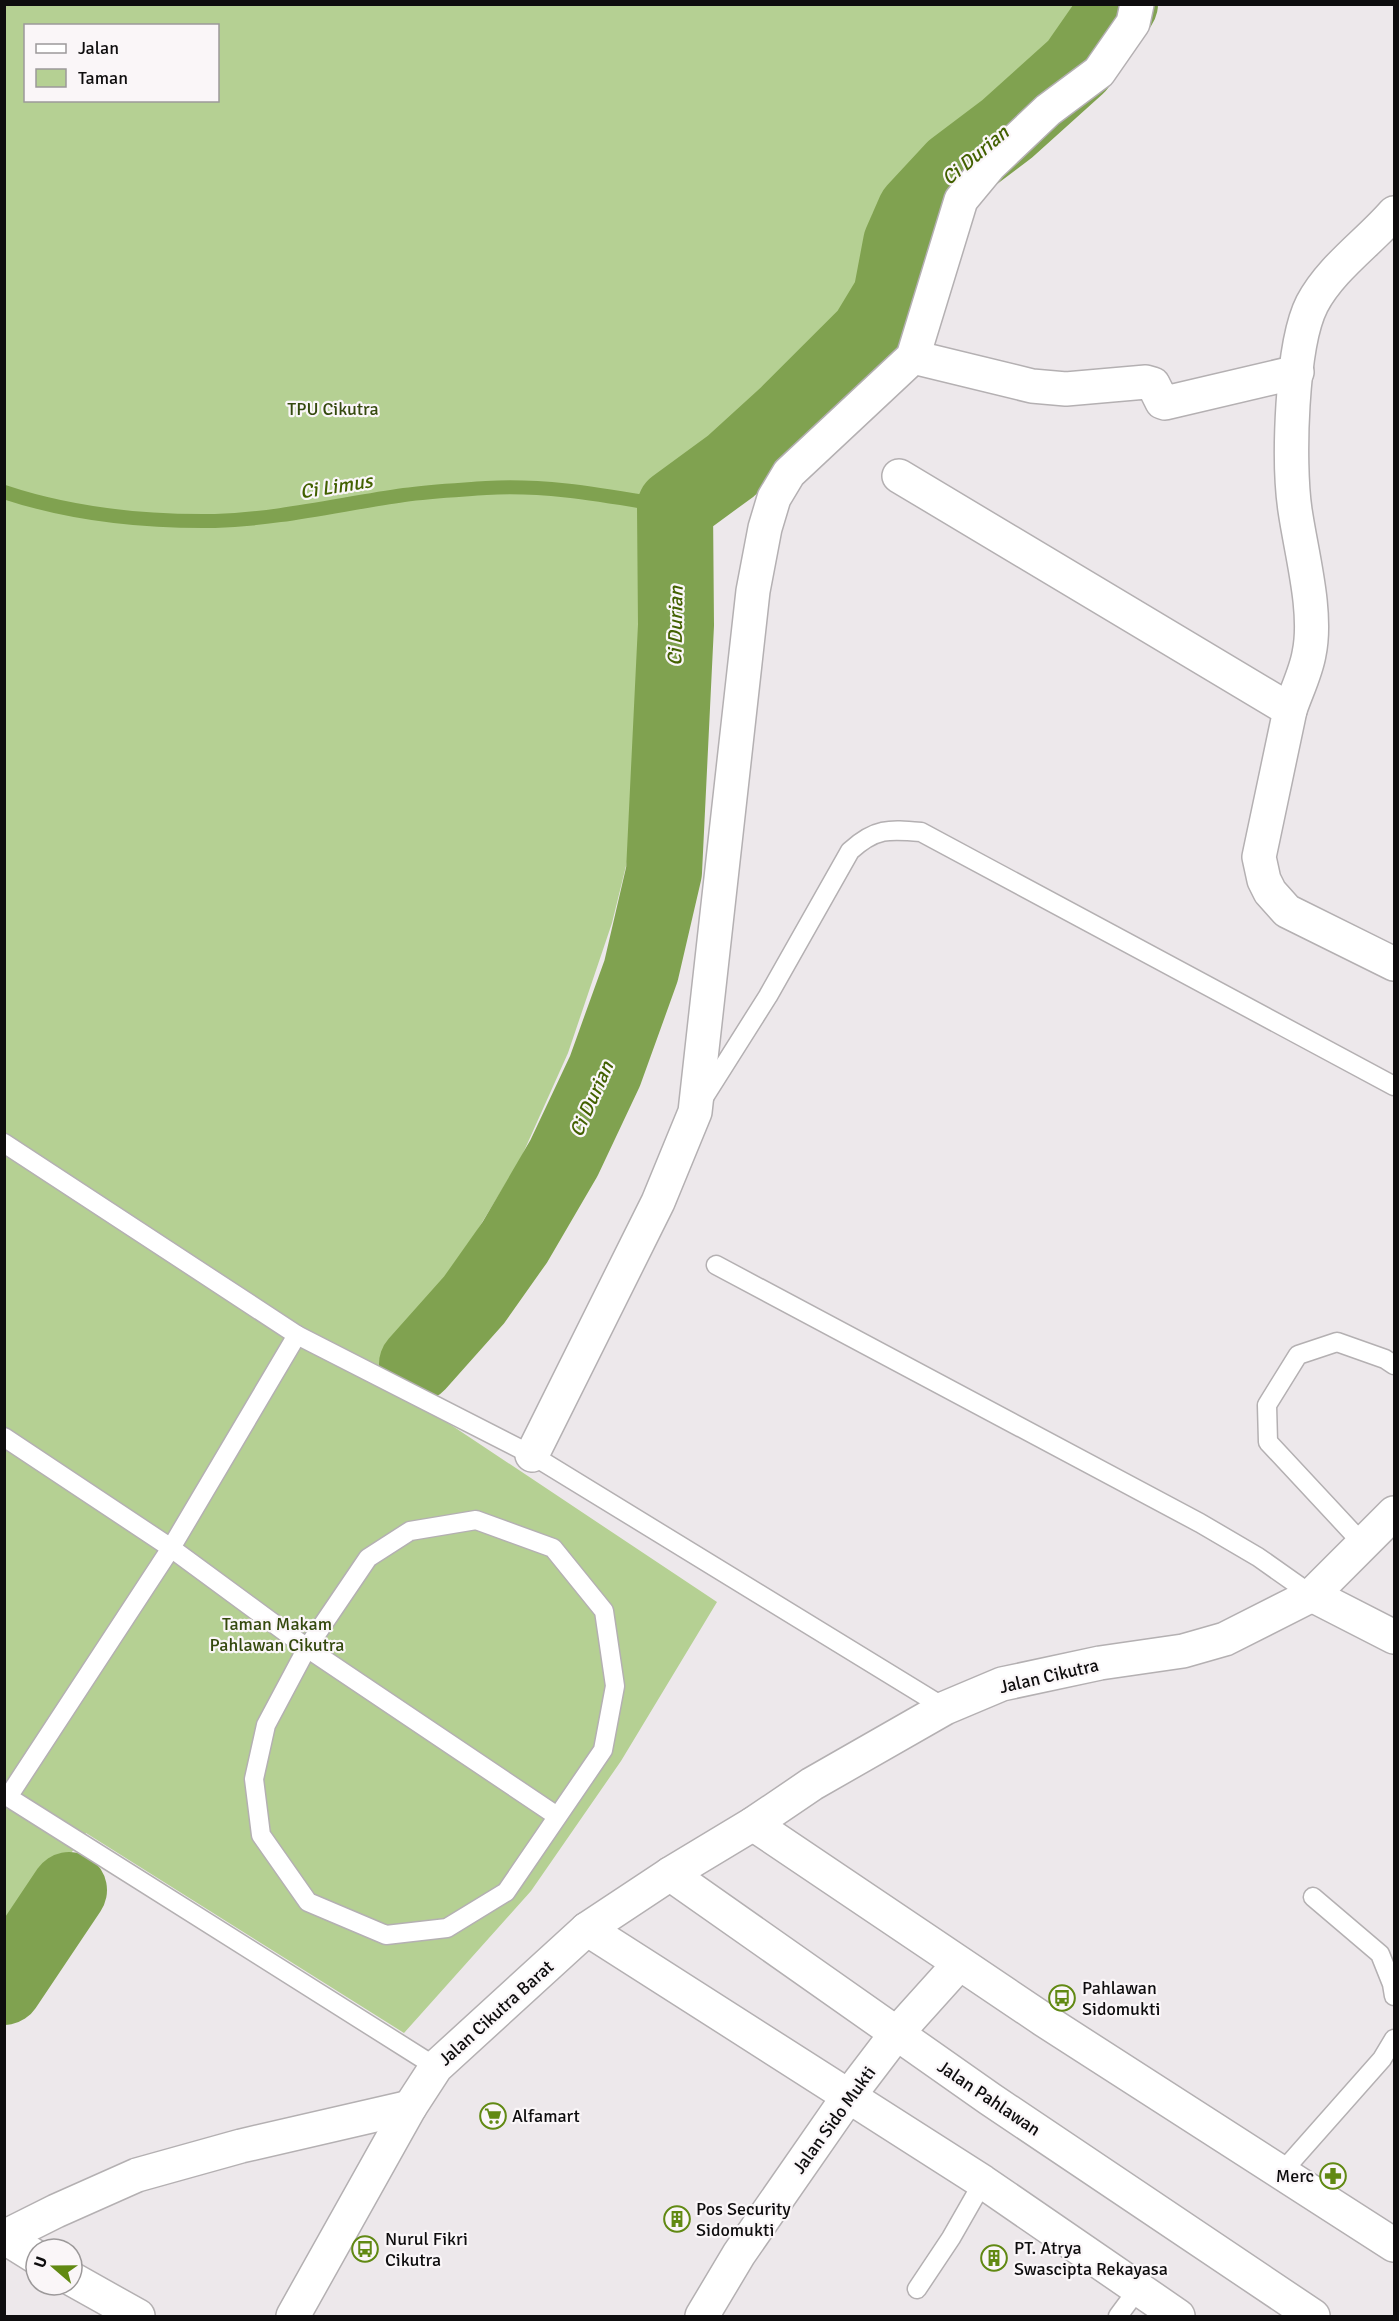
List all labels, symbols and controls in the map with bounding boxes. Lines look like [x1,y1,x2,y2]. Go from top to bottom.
legend [24,24,219,102]
text: Jalan [78,37,119,59]
text: Taman [78,67,128,89]
water label: Ci Durian [937,119,1015,191]
park label: TPU Cikutra [287,398,379,420]
water label: Ci Limus [298,468,376,505]
water label: Ci Durian [662,585,689,666]
water label: Ci Durian [564,1057,620,1141]
park label: Taman Makam Pahlawan Cikutra [210,1613,344,1656]
street label: Jalan Cikutra [997,1654,1101,1698]
street label: Jalan Cikutra Barat [434,1956,558,2070]
place label: Pahlawan Sidomukti [1082,1977,1160,2020]
bus stop icon: Pahlawan Sidomukti [1047,1983,1077,2013]
street label: Jalan Pahlawan [933,2055,1045,2141]
street label: Jalan Sido Mukti [788,2062,880,2178]
supermarket icon: Alfamart [478,2101,508,2131]
place label: Alfamart [512,2105,580,2127]
pharmacy icon: Merc [1318,2161,1348,2191]
place label: Merc [1276,2165,1314,2187]
place label: Pos Security Sidomukti [696,2198,791,2241]
building icon: Pos Security Sidomukti [662,2204,692,2234]
place label: Nurul Fikri Cikutra [385,2228,468,2271]
bus stop icon: Nurul Fikri Cikutra [350,2234,380,2264]
north arrow [24,2237,84,2297]
place label: PT. Atrya Swascipta Rekayasa [1014,2237,1168,2280]
building icon: PT. Atrya Swascipta Rekayasa [979,2243,1009,2273]
text: U [30,2254,52,2271]

